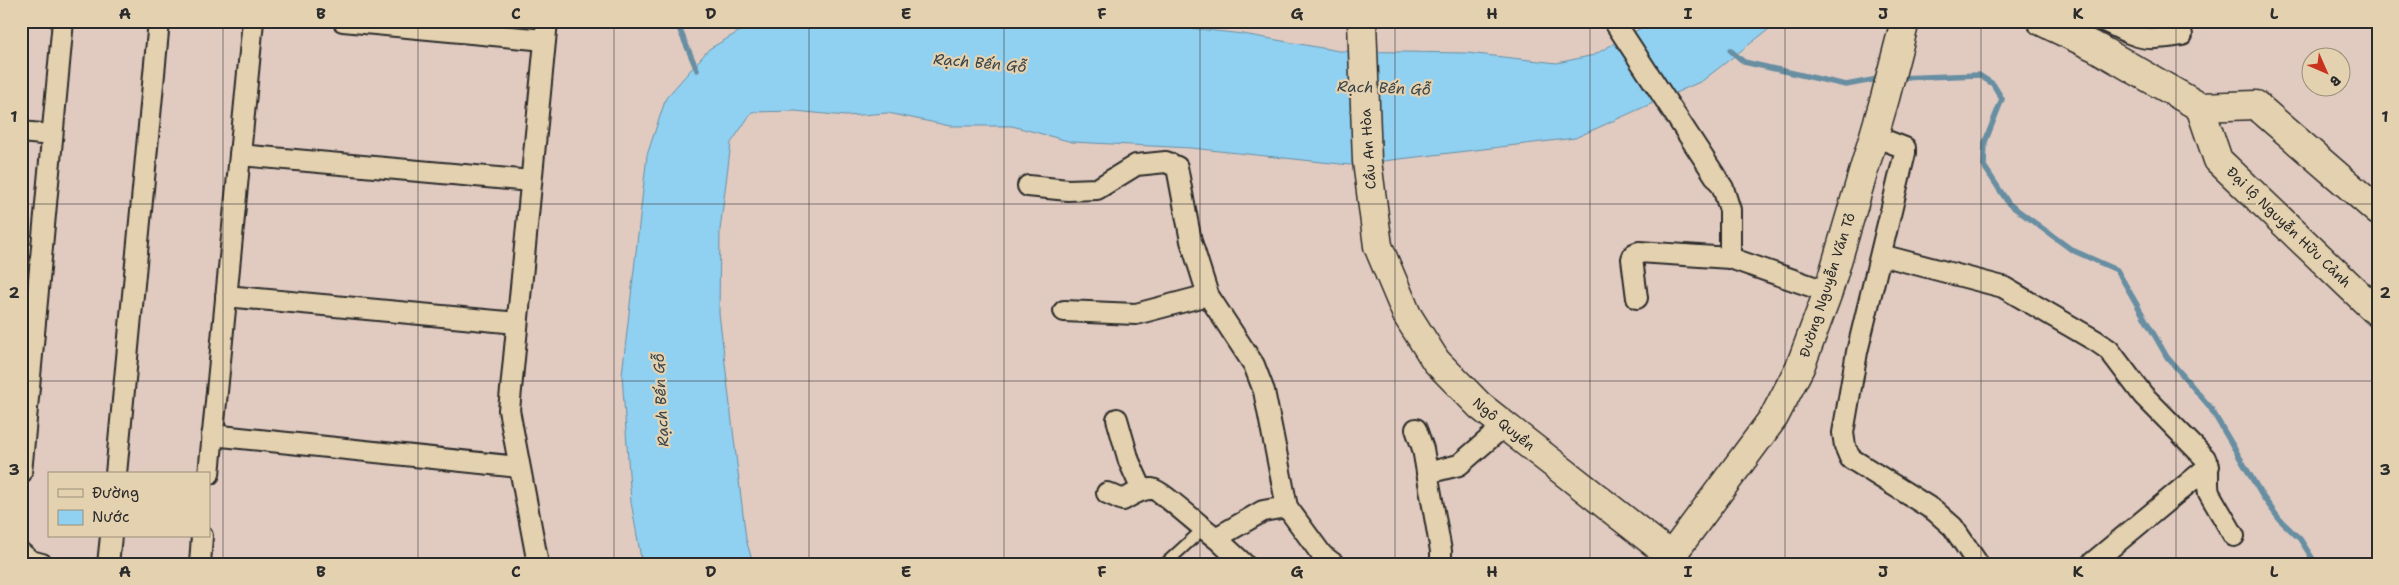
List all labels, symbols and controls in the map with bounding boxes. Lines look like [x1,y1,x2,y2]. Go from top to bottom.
text: A [119,3,131,24]
text: B [316,3,326,24]
text: C [511,3,521,24]
text: D [705,3,717,24]
text: E [901,3,911,24]
text: F [1097,3,1107,24]
text: G [1291,3,1304,24]
text: H [1486,3,1498,24]
text: I [1684,3,1693,24]
text: J [1878,3,1888,24]
text: K [2073,3,2084,24]
text: L [2270,3,2279,24]
north arrow [2302,48,2352,98]
water label: Rạch Bến Gỗ [933,49,1028,77]
text: B [2326,72,2345,91]
water label: Rạch Bến Gỗ [1337,76,1432,100]
text: 1 [10,106,18,127]
text: 1 [2381,106,2389,127]
street label: Cầu An Hòa [1356,108,1380,190]
street label: Đại lộ Nguyễn Hữu Cảnh [2223,163,2355,291]
street label: Đường Nguyễn Văn Tỏ [1795,210,1859,360]
text: 2 [8,282,20,303]
text: 2 [2379,282,2391,303]
water label: Rạch Bến Gỗ [649,352,673,447]
street label: Ngô Quyền [1469,393,1539,455]
text: 3 [8,459,20,480]
text: 3 [2379,459,2391,480]
legend [48,472,210,538]
text: Đường [92,483,139,503]
text: Nước [92,507,129,527]
text: A [119,561,131,582]
text: B [316,561,326,582]
text: C [511,561,521,582]
text: D [705,561,717,582]
text: E [901,561,911,582]
text: F [1097,561,1107,582]
text: G [1291,561,1304,582]
text: H [1486,561,1498,582]
text: I [1684,561,1693,582]
text: J [1878,561,1888,582]
text: K [2073,561,2084,582]
text: L [2270,561,2279,582]

